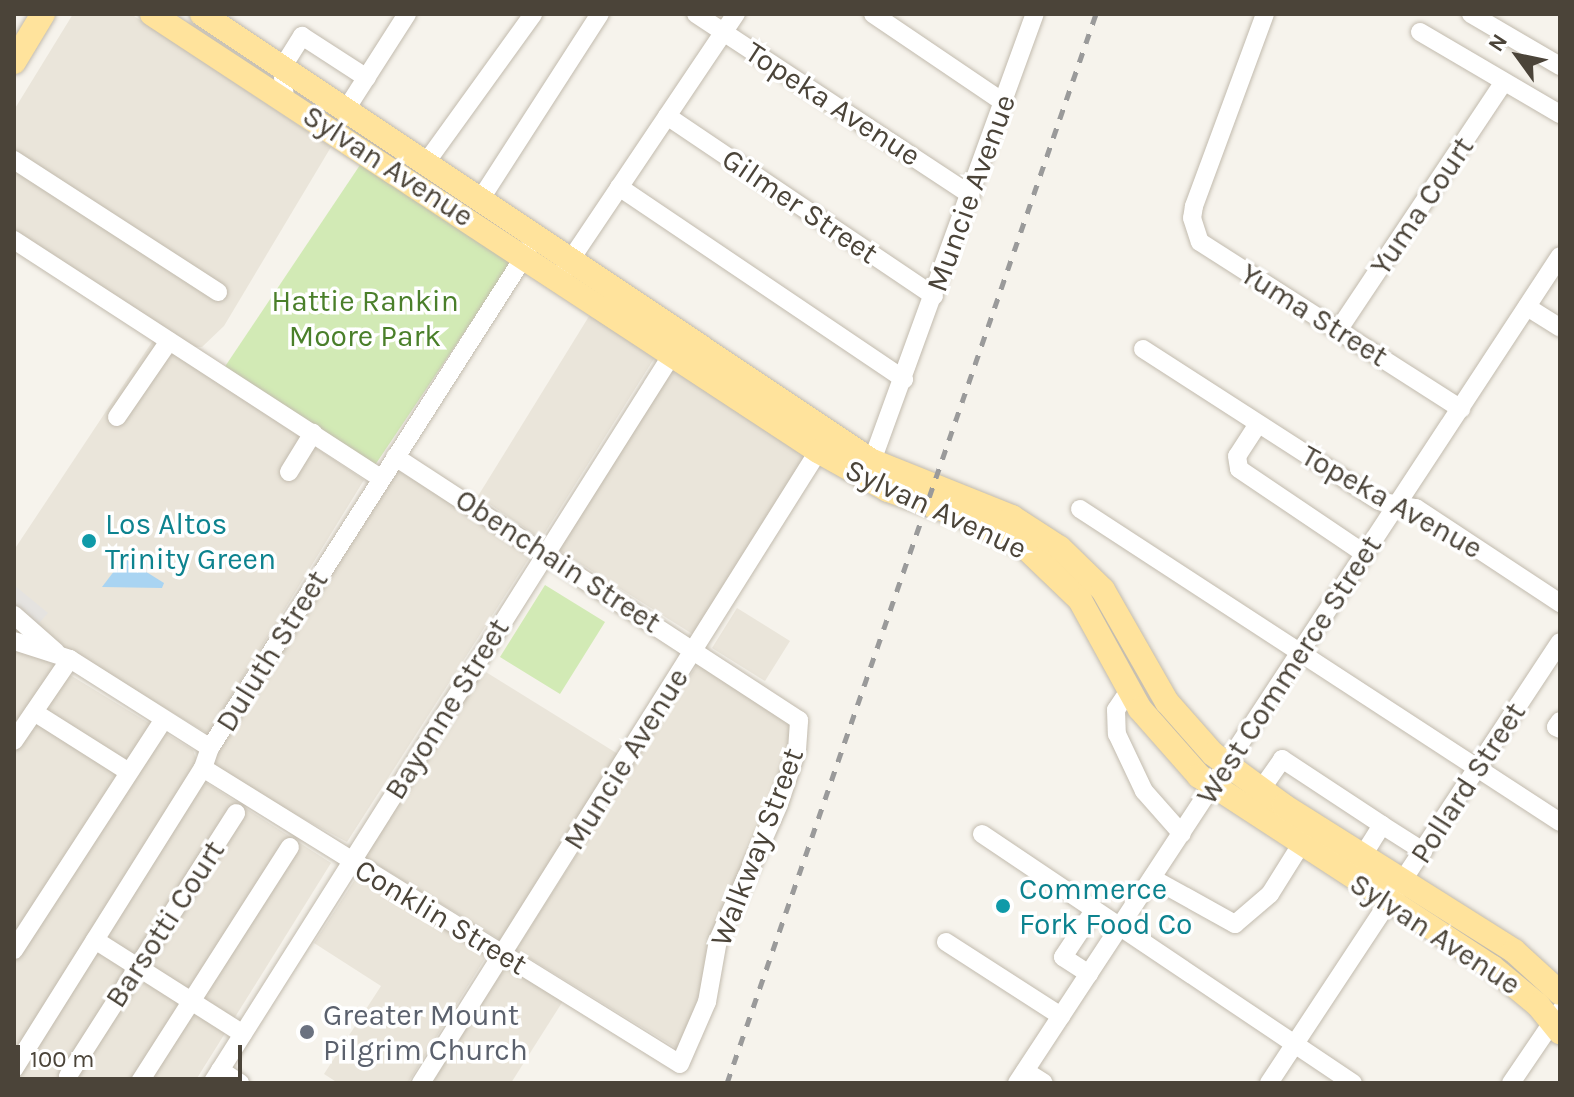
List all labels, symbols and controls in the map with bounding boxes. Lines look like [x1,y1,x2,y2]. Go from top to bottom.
north arrow [1478,16,1558,96]
text: N [1483,29,1513,57]
street label: Topeka Avenue [739,34,927,174]
street label: Muncie Avenue [919,89,1023,297]
street label: Sylvan Avenue [296,98,480,234]
street label: Yuma Court [1363,130,1481,282]
street label: Gilmer Street [715,141,885,271]
street label: Yuma Street [1234,256,1394,374]
park label: Hattie Rankin Moore Park [271,283,459,354]
street label: Topeka Avenue [1295,437,1489,567]
street label: Sylvan Avenue [840,451,1032,567]
street label: Obenchain Street [449,481,667,641]
place label: Los Altos Trinity Green [105,506,276,576]
street label: West Commerce Street [1189,529,1389,811]
marker: Los Altos Trinity Green [80,532,98,550]
street label: Duluth Street [208,564,336,738]
street label: Bayonne Street [377,612,517,806]
street label: Muncie Avenue [556,662,696,856]
street label: Pollard Street [1403,696,1533,870]
street label: Walkway Street [703,743,811,951]
street label: Barsotti Court [98,834,232,1014]
street label: Conklin Street [348,851,534,983]
street label: Sylvan Avenue [1343,866,1527,1002]
place label: Commerce Fork Food Co [1019,871,1193,942]
marker: Commerce Fork Food Co [994,897,1012,915]
place label: Greater Mount Pilgrim Church [323,997,528,1068]
marker: Greater Mount Pilgrim Church [298,1023,316,1041]
scale bar [20,1029,246,1079]
text: 100 m [30,1045,95,1073]

